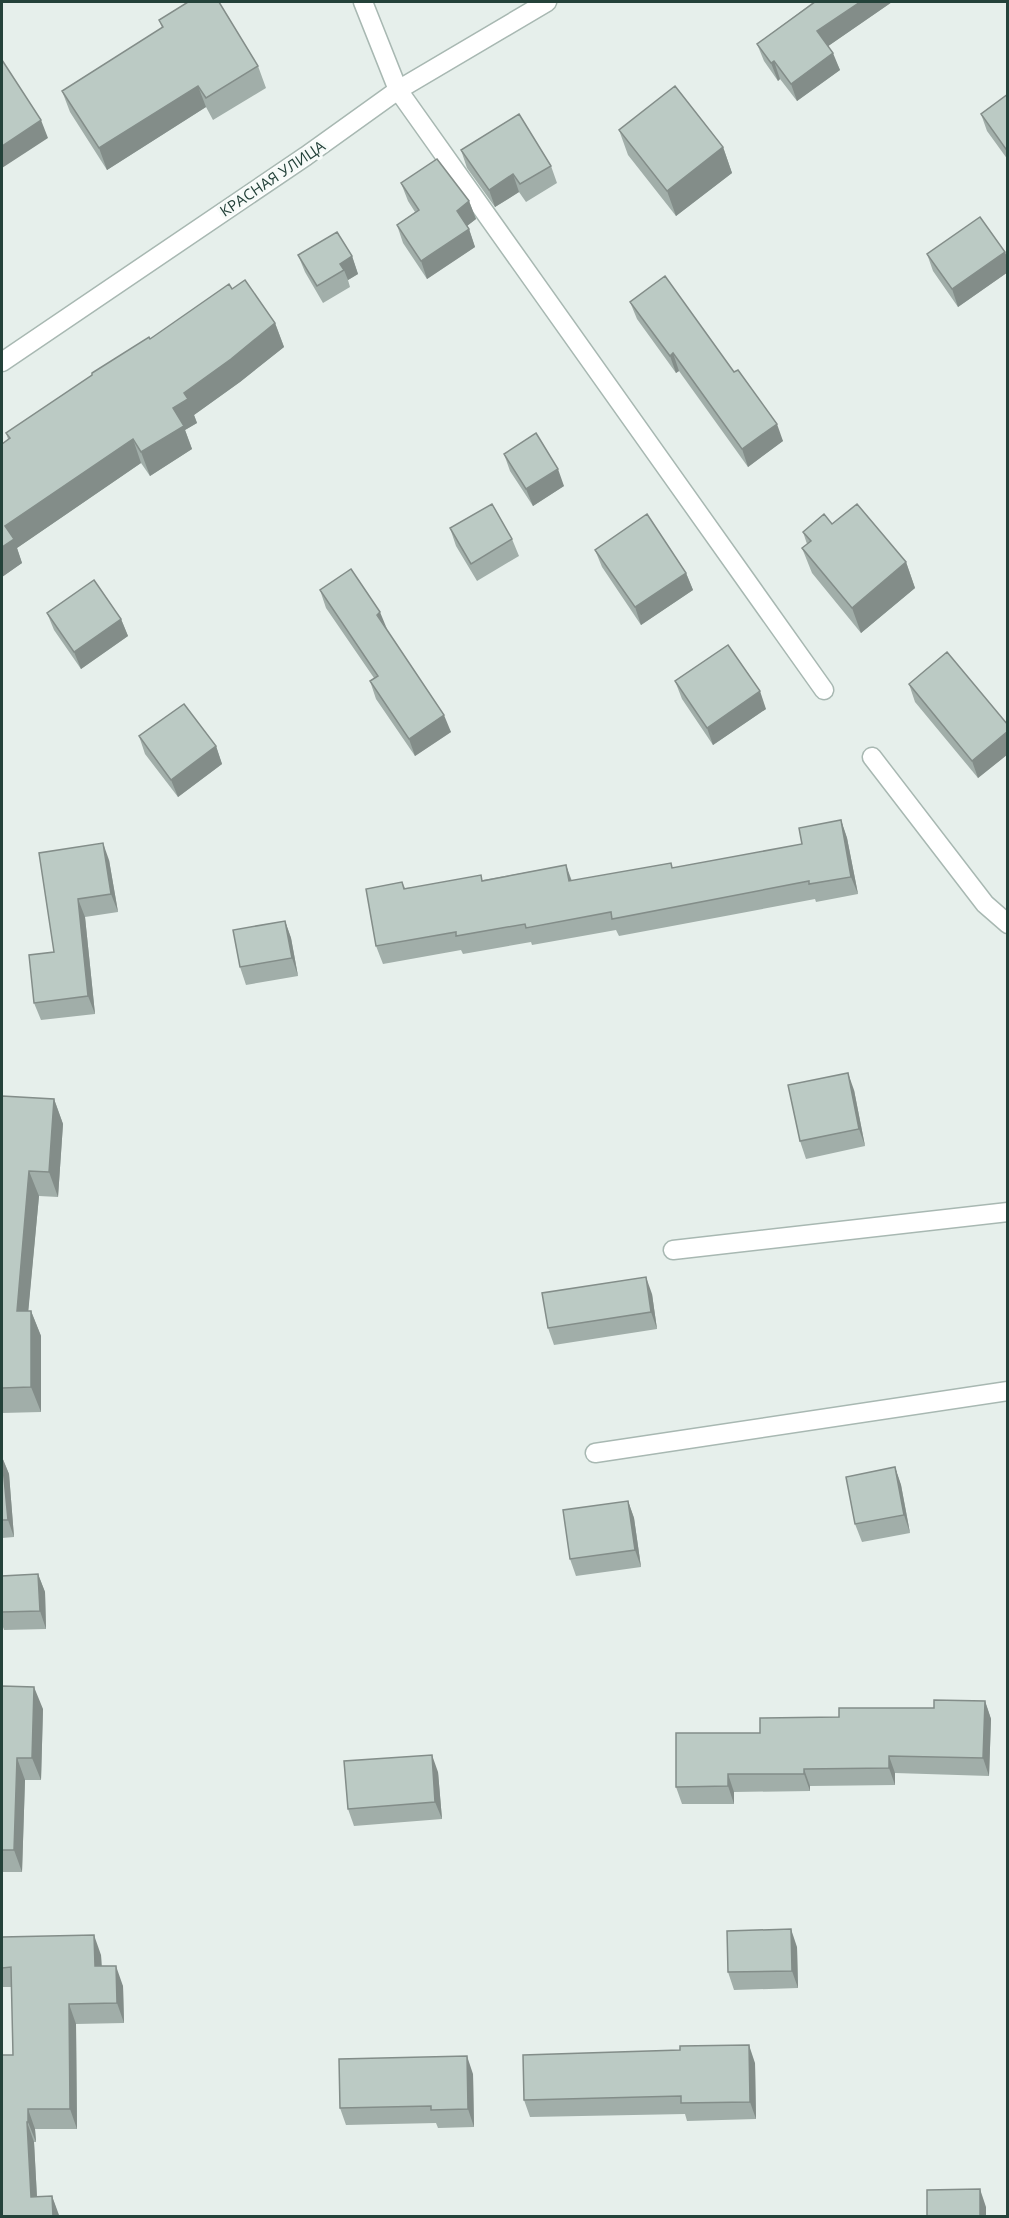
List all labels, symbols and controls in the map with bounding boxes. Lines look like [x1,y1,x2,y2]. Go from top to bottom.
street label: КРАСНАЯ УЛИЦА [216,135,329,221]

